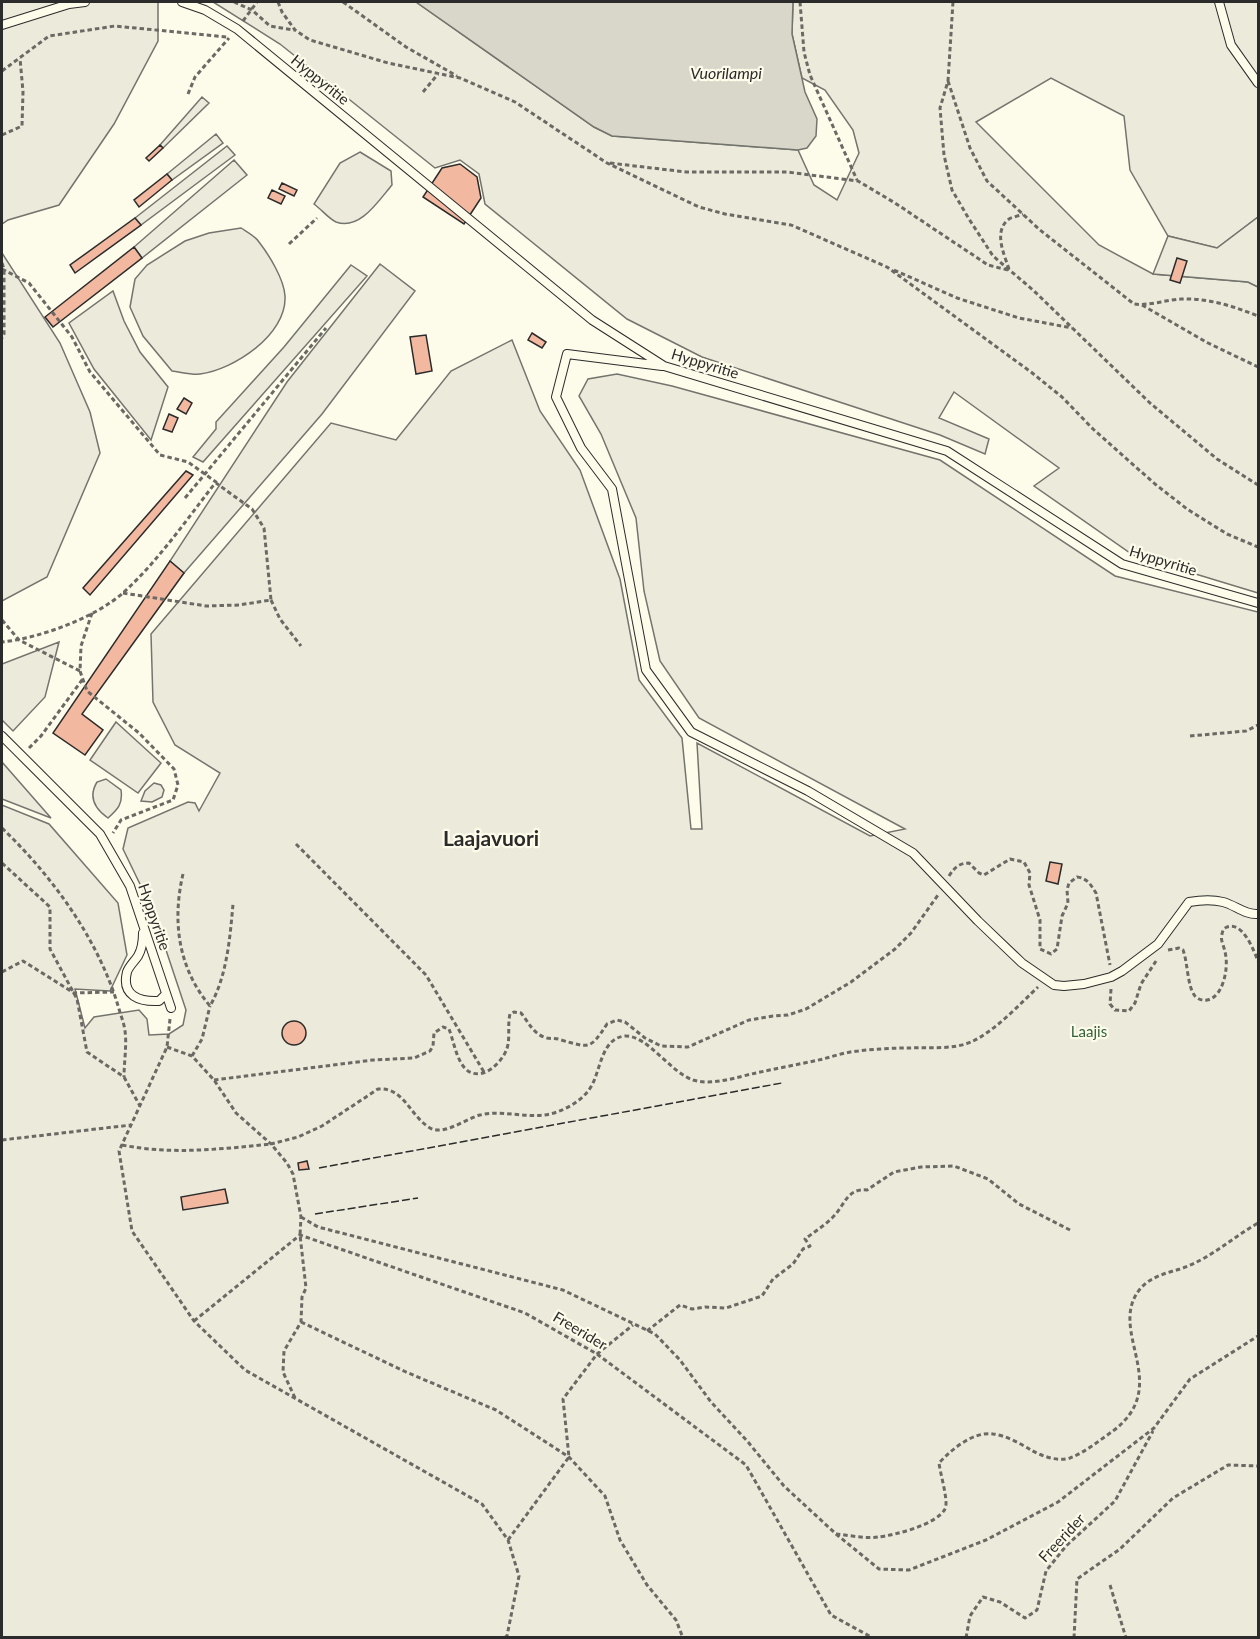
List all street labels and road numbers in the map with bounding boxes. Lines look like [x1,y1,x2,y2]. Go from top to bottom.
street label: Hyppyritie [288,50,353,108]
street label: Hyppyritie [669,344,741,382]
street label: Hyppyritie [1127,541,1199,579]
street label: Hyppyritie [135,881,175,953]
street label: Freerider [550,1307,611,1354]
street label: Freerider [1034,1509,1089,1565]

